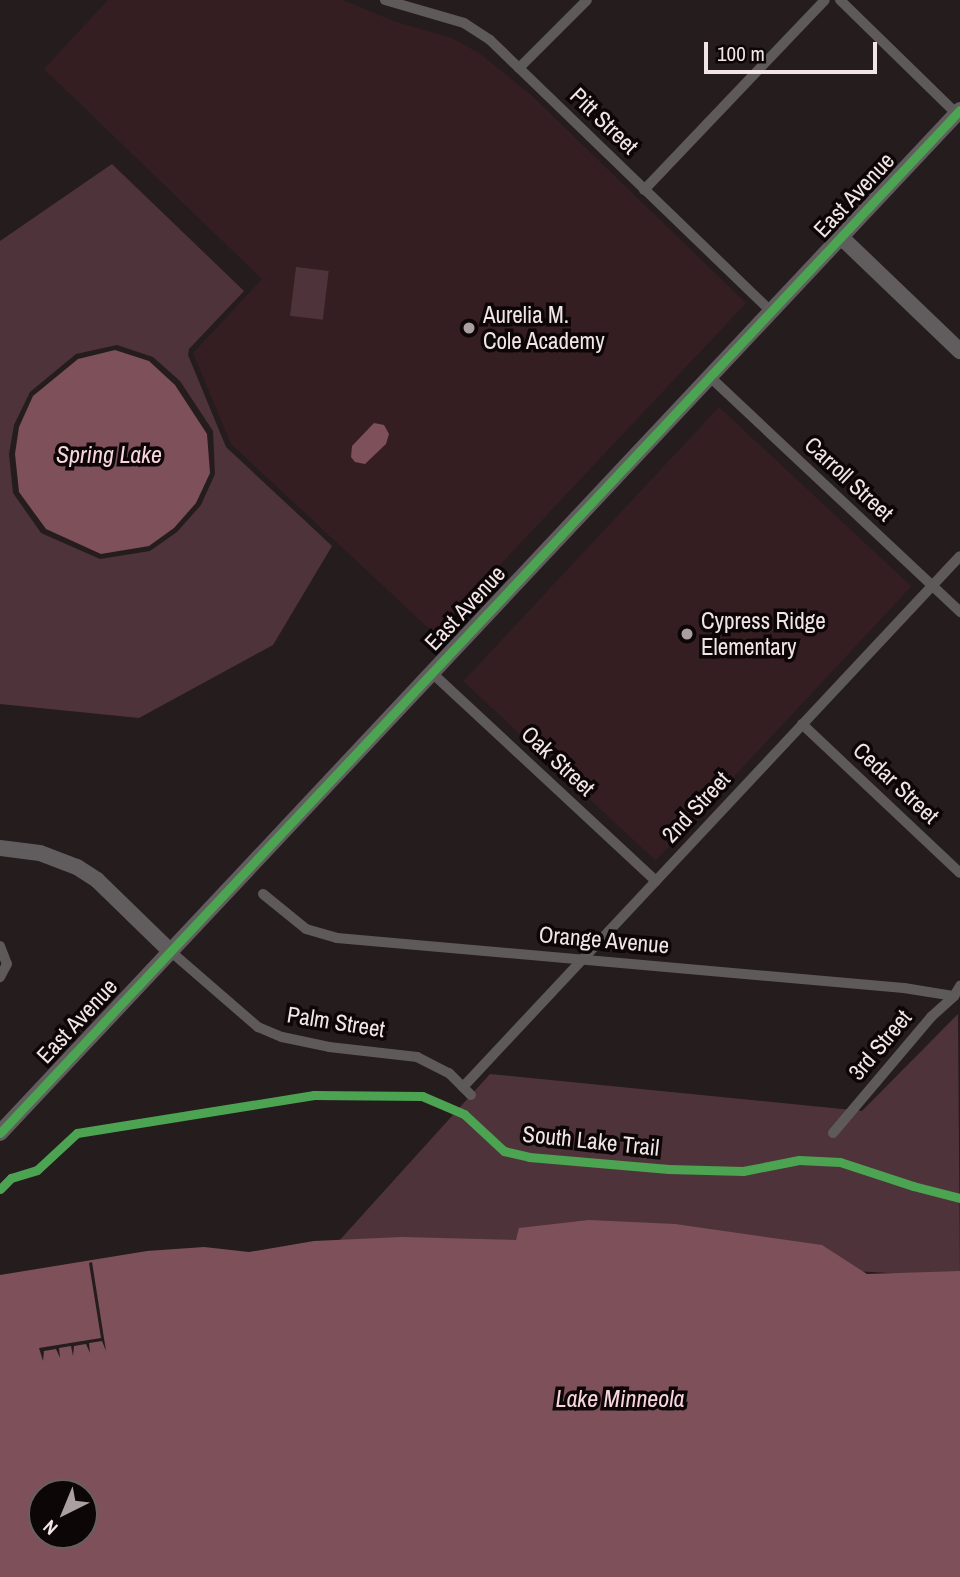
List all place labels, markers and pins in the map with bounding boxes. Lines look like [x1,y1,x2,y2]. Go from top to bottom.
place label: Aurelia M. Cole Academy [483,301,606,355]
marker: Aurelia M. Cole Academy [461,320,477,336]
place label: Cypress Ridge Elementary [701,607,826,661]
marker: Cypress Ridge Elementary [679,626,695,642]

